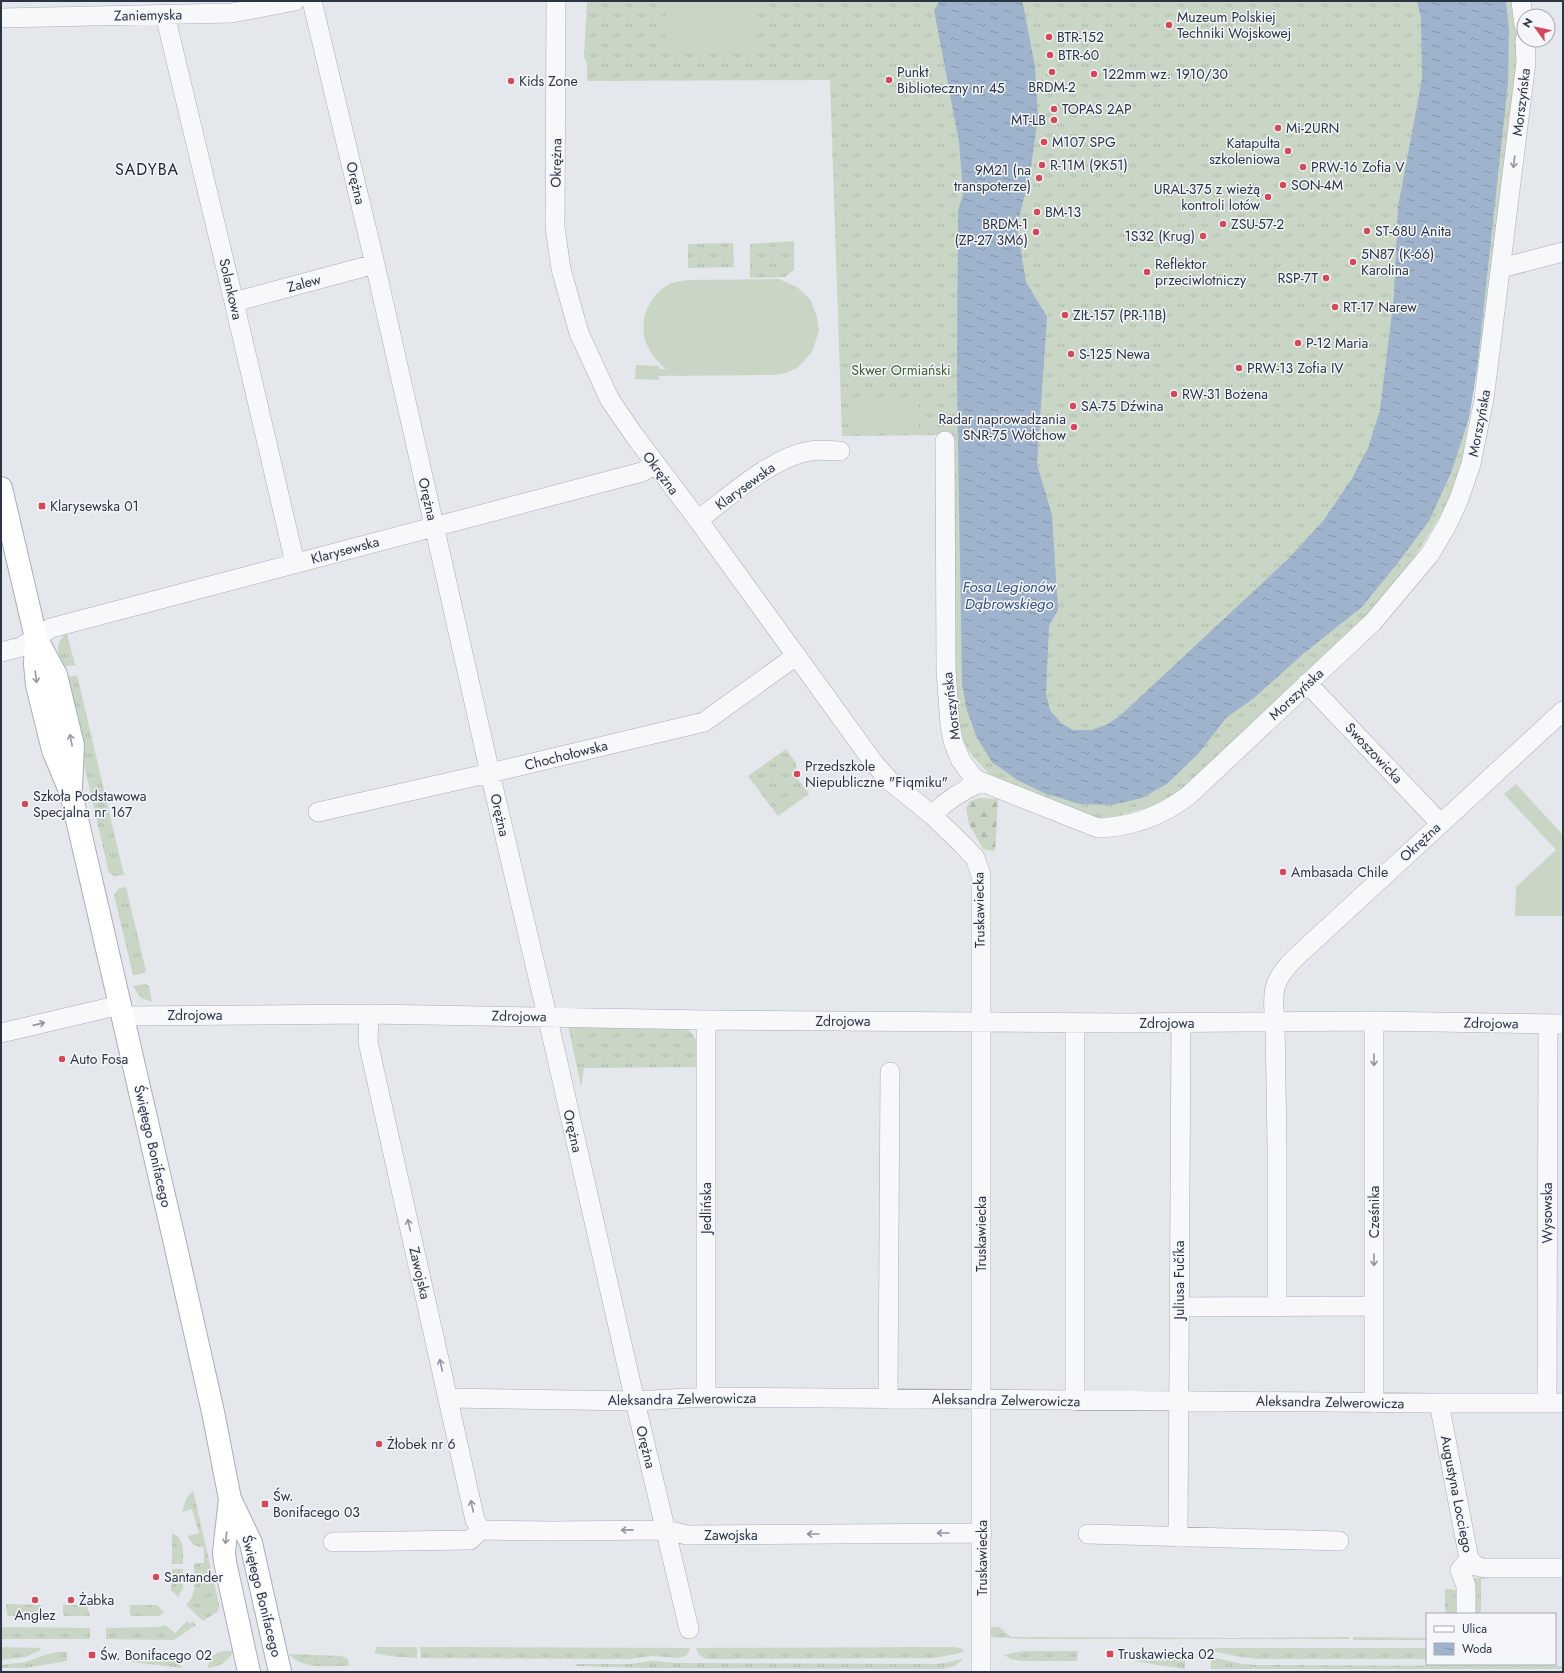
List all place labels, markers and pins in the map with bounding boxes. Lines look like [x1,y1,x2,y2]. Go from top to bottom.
place label: Muzeum Polskiej Techniki Wojskowej [1177,7,1291,43]
marker: Muzeum Polskiej Techniki Wojskowej [1164,20,1174,30]
place label: BTR-152 [1057,27,1104,47]
marker: BTR-152 [1044,32,1054,42]
place label: BTR-60 [1058,45,1099,65]
marker: BTR-60 [1045,50,1055,60]
place label: Punkt Biblioteczny nr 45 [897,62,1005,98]
place label: 122mm wz. 1910/30 [1102,64,1228,84]
marker: BRDM-2 [1047,67,1057,77]
marker: 122mm wz. 1910/30 [1089,69,1099,79]
place label: Kids Zone [519,71,578,91]
marker: Punkt Biblioteczny nr 45 [884,75,894,85]
marker: Kids Zone [506,76,516,86]
place label: BRDM-2 [1028,77,1076,97]
place label: TOPAS 2AP [1062,99,1132,119]
marker: TOPAS 2AP [1049,104,1059,114]
place label: MT-LB [1011,110,1046,130]
marker: MT-LB [1049,115,1059,125]
place label: Mi-2URN [1286,118,1339,138]
marker: Mi-2URN [1273,123,1283,133]
place label: M107 SPG [1052,132,1116,152]
place label: Katapulta szkoleniowa [1209,133,1280,169]
marker: M107 SPG [1039,137,1049,147]
marker: Katapulta szkoleniowa [1283,146,1293,156]
place label: R-11M (9K51) [1050,155,1128,175]
place label: PRW-16 Zofia V [1311,157,1405,177]
place label: 9M21 (na transpoterze) [954,160,1031,196]
marker: R-11M (9K51) [1037,160,1047,170]
marker: PRW-16 Zofia V [1298,162,1308,172]
marker: 9M21 (na transpoterze) [1034,173,1044,183]
place label: SON-4M [1291,175,1343,195]
place label: URAL-375 z wieżą kontroli lotów [1154,179,1260,215]
marker: SON-4M [1278,180,1288,190]
marker: URAL-375 z wieżą kontroli lotów [1263,192,1273,202]
place label: BM-13 [1045,202,1081,222]
marker: BM-13 [1032,207,1042,217]
place label: BRDM-1 (ZP-27 3M6) [955,214,1028,250]
place label: ZSU-57-2 [1231,214,1284,234]
marker: ZSU-57-2 [1218,219,1228,229]
place label: ST-68U Anita [1375,221,1451,241]
place label: 1S32 (Krug) [1124,226,1195,246]
marker: ST-68U Anita [1362,226,1372,236]
marker: BRDM-1 (ZP-27 3M6) [1031,227,1041,237]
marker: 1S32 (Krug) [1198,231,1208,241]
place label: 5N87 (K-66) Karolina [1361,244,1434,280]
place label: Reflektor przeciwlotniczy [1155,254,1247,290]
marker: 5N87 (K-66) Karolina [1348,257,1358,267]
marker: Reflektor przeciwlotniczy [1142,267,1152,277]
place label: RSP-7T [1277,268,1318,288]
marker: RSP-7T [1321,273,1331,283]
place label: RT-17 Narew [1343,297,1417,317]
marker: RT-17 Narew [1330,302,1340,312]
place label: ZIŁ-157 (PR-11B) [1073,305,1167,325]
marker: ZIŁ-157 (PR-11B) [1060,310,1070,320]
place label: P-12 Maria [1306,333,1368,353]
marker: P-12 Maria [1293,338,1303,348]
place label: S-125 Newa [1079,344,1150,364]
marker: S-125 Newa [1066,349,1076,359]
place label: PRW-13 Zofia IV [1247,358,1344,378]
marker: PRW-13 Zofia IV [1234,363,1244,373]
place label: RW-31 Bożena [1182,384,1268,404]
marker: RW-31 Bożena [1169,389,1179,399]
place label: SA-75 Dźwina [1081,396,1164,416]
marker: SA-75 Dźwina [1068,401,1078,411]
place label: Radar naprowadzania SNR-75 Wołchow [938,409,1066,445]
marker: Radar naprowadzania SNR-75 Wołchow [1069,422,1079,432]
place label: Klarysewska 01 [50,496,139,516]
marker: Klarysewska 01 [37,501,47,511]
place label: Przedszkole Niepubliczne "Fiqmiku" [805,756,948,792]
marker: Przedszkole Niepubliczne "Fiqmiku" [792,769,802,779]
place label: Szkoła Podstawowa Specjalna nr 167 [33,786,146,822]
marker: Szkoła Podstawowa Specjalna nr 167 [20,799,30,809]
place label: Ambasada Chile [1291,862,1388,882]
marker: Ambasada Chile [1278,867,1288,877]
place label: Auto Fosa [70,1049,128,1069]
marker: Auto Fosa [57,1054,67,1064]
place label: Żłobek nr 6 [387,1434,455,1454]
marker: Żłobek nr 6 [374,1439,384,1449]
place label: Św. Bonifacego 03 [273,1486,360,1522]
marker: Św. Bonifacego 03 [260,1499,270,1509]
place label: Santander [164,1567,223,1587]
marker: Santander [151,1572,161,1582]
place label: Żabka [79,1590,114,1610]
marker: Anglez [30,1595,40,1605]
marker: Żabka [66,1595,76,1605]
place label: Anglez [14,1605,56,1625]
place label: Truskawiecka 02 [1118,1644,1215,1664]
place label: Św. Bonifacego 02 [100,1645,212,1665]
marker: Truskawiecka 02 [1105,1649,1115,1659]
marker: Św. Bonifacego 02 [87,1650,97,1660]

